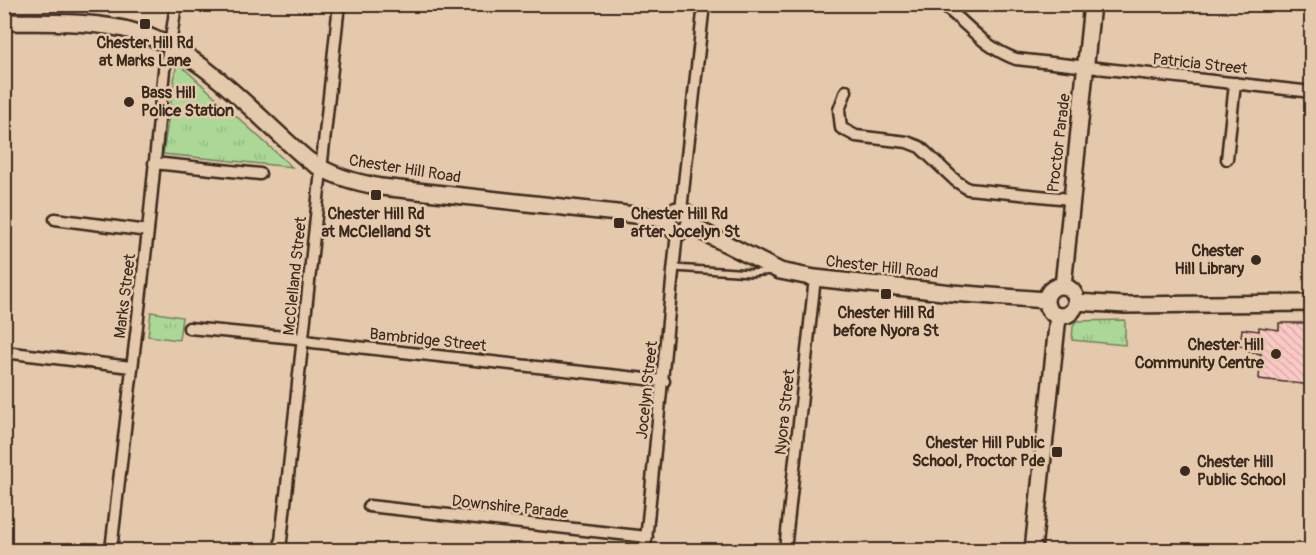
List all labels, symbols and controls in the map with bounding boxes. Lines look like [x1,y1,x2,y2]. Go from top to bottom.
marker: Chester Hill Rd at Marks Lane [138,17,152,31]
place label: Chester Hill Rd at Marks Lane [96,33,194,71]
street label: Patricia Street [1151,49,1249,79]
place label: Bass Hill Police Station [141,83,234,121]
street label: Proctor Parade [1043,92,1075,194]
marker: Bass Hill Police Station [122,95,136,109]
street label: Chester Hill Road [348,150,462,188]
marker: Chester Hill Rd at McClelland St [369,188,383,202]
place label: Chester Hill Rd at McClelland St [322,204,431,242]
place label: Chester Hill Rd after Jocelyn St [631,204,740,242]
street label: McClelland Street [279,215,311,336]
marker: Chester Hill Rd after Jocelyn St [612,216,626,230]
place label: Chester Hill Library [1175,241,1244,279]
street label: Chester Hill Road [825,251,939,283]
street label: Marks Street [110,252,140,340]
marker: Chester Hill Library [1249,253,1263,267]
marker: Chester Hill Rd before Nyora St [879,287,893,301]
place label: Chester Hill Rd before Nyora St [833,303,939,341]
street label: Bambridge Street [368,324,488,356]
place label: Chester Hill Community Centre [1135,335,1265,373]
street label: Jocelyn Street [632,339,662,440]
marker: Chester Hill Community Centre [1269,347,1283,361]
street label: Nyora Street [771,368,800,456]
place label: Chester Hill Public School, Proctor Pde [912,433,1046,471]
marker: Chester Hill Public School, Proctor Pde [1050,445,1064,459]
place label: Chester Hill Public School [1197,452,1286,490]
marker: Chester Hill Public School [1178,464,1192,478]
street label: Downshire Parade [451,491,569,523]

